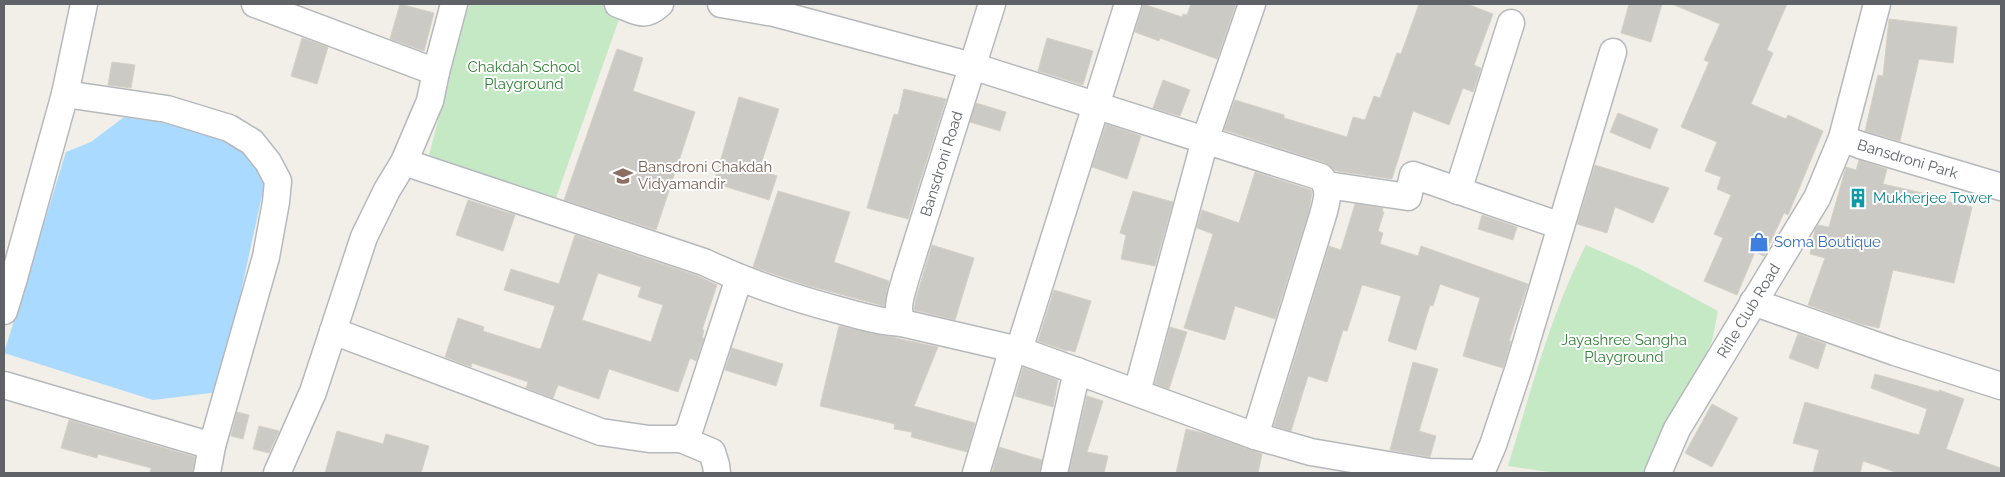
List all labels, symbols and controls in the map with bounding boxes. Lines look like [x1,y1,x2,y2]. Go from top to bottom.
park label: Chakdah School Playground [468,58,581,93]
street label: Bansdroni Road [917,109,967,219]
street label: Bansdroni Park [1855,136,1960,183]
place label: Bansdroni Chakdah Vidyamandir [638,158,772,193]
school or university icon: Bansdroni Chakdah Vidyamandir [612,165,634,187]
building icon: Mukherjee Tower [1847,187,1869,209]
place label: Mukherjee Tower [1873,189,1993,207]
shop icon: Soma Boutique [1748,231,1770,253]
place label: Soma Boutique [1774,233,1881,251]
street label: Rifle Club Road [1713,261,1784,361]
park label: Jayashree Sangha Playground [1561,331,1687,366]

